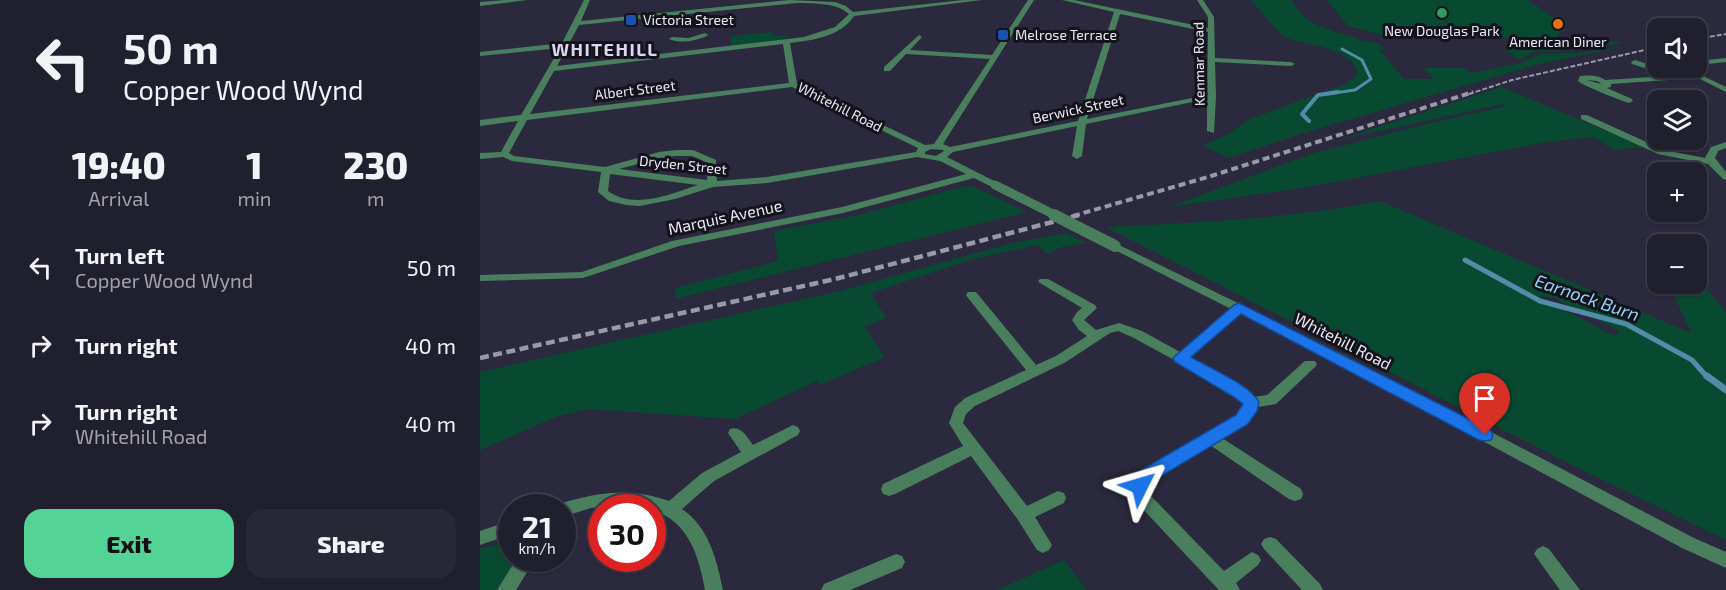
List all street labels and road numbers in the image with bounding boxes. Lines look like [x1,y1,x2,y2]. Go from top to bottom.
street label: Kenmar Road [1189,22,1208,106]
street label: Albert Street [594,76,676,103]
street label: Whitehill Road [795,78,885,135]
street label: Berwick Street [1031,91,1125,126]
street label: Dryden Street [638,151,728,178]
street label: Marquis Avenue [666,195,784,238]
street label: Whitehill Road [1292,308,1395,373]

